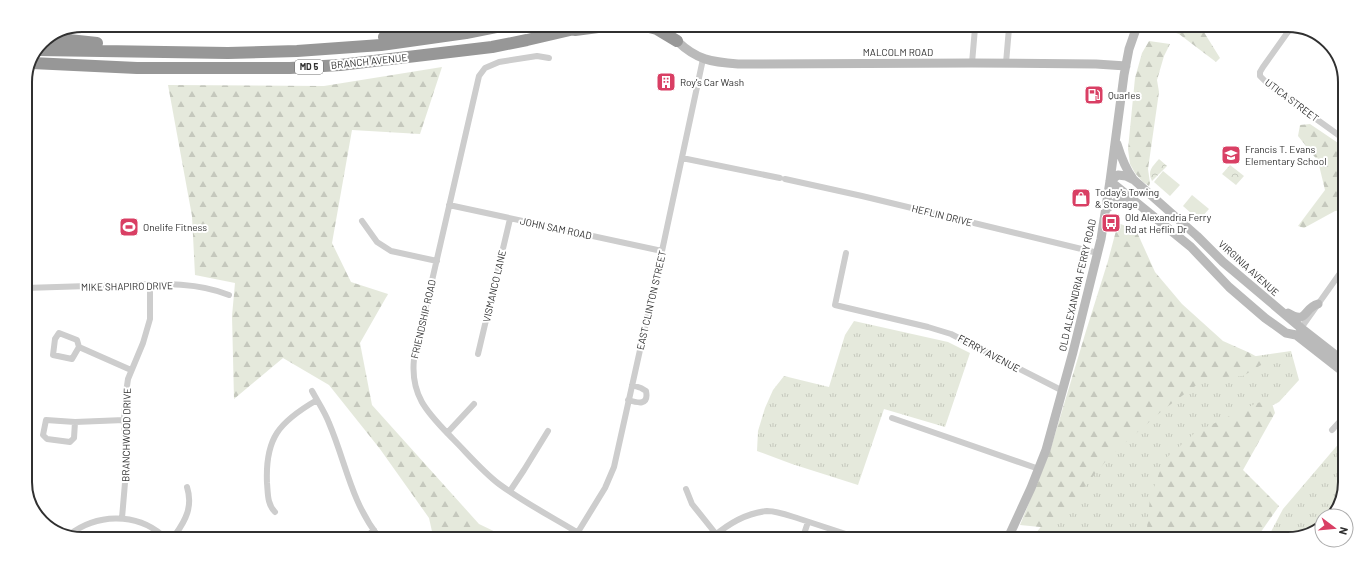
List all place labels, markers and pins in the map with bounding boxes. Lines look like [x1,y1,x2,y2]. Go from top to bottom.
building icon: Roy's Car Wash [655,71,677,93]
place label: Roy's Car Wash [680,76,744,88]
fuel station icon: Quarles [1083,84,1105,106]
place label: Quarles [1108,89,1140,101]
place label: Francis T. Evans Elementary School [1245,143,1326,167]
school or university icon: Francis T. Evans Elementary School [1220,144,1242,166]
place label: Today's Towing & Storage [1095,186,1159,210]
shop icon: Today's Towing & Storage [1070,187,1092,209]
place label: Old Alexandria Ferry Rd at Heflin Dr [1125,211,1212,235]
bus stop icon: Old Alexandria Ferry Rd at Heflin Dr [1100,212,1122,234]
sports icon: Onelife Fitness [118,216,140,238]
place label: Onelife Fitness [143,221,207,233]

